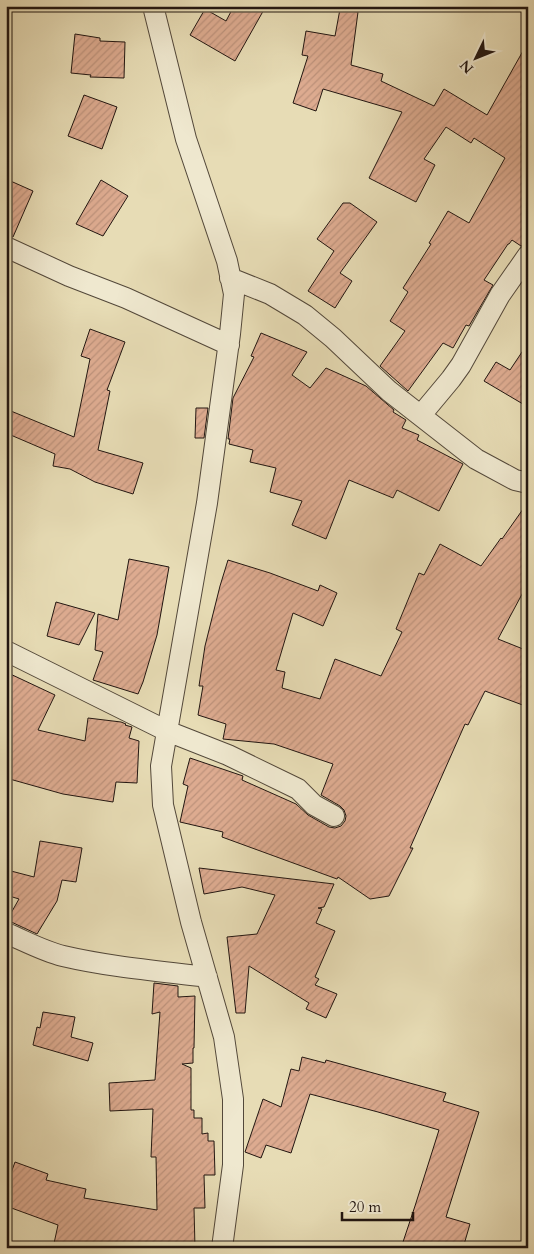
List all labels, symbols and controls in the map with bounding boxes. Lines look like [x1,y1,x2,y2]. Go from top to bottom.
north arrow [452,32,502,82]
text: N [456,56,478,77]
scale bar [342,1189,413,1221]
text: 20 m [349,1197,381,1217]

